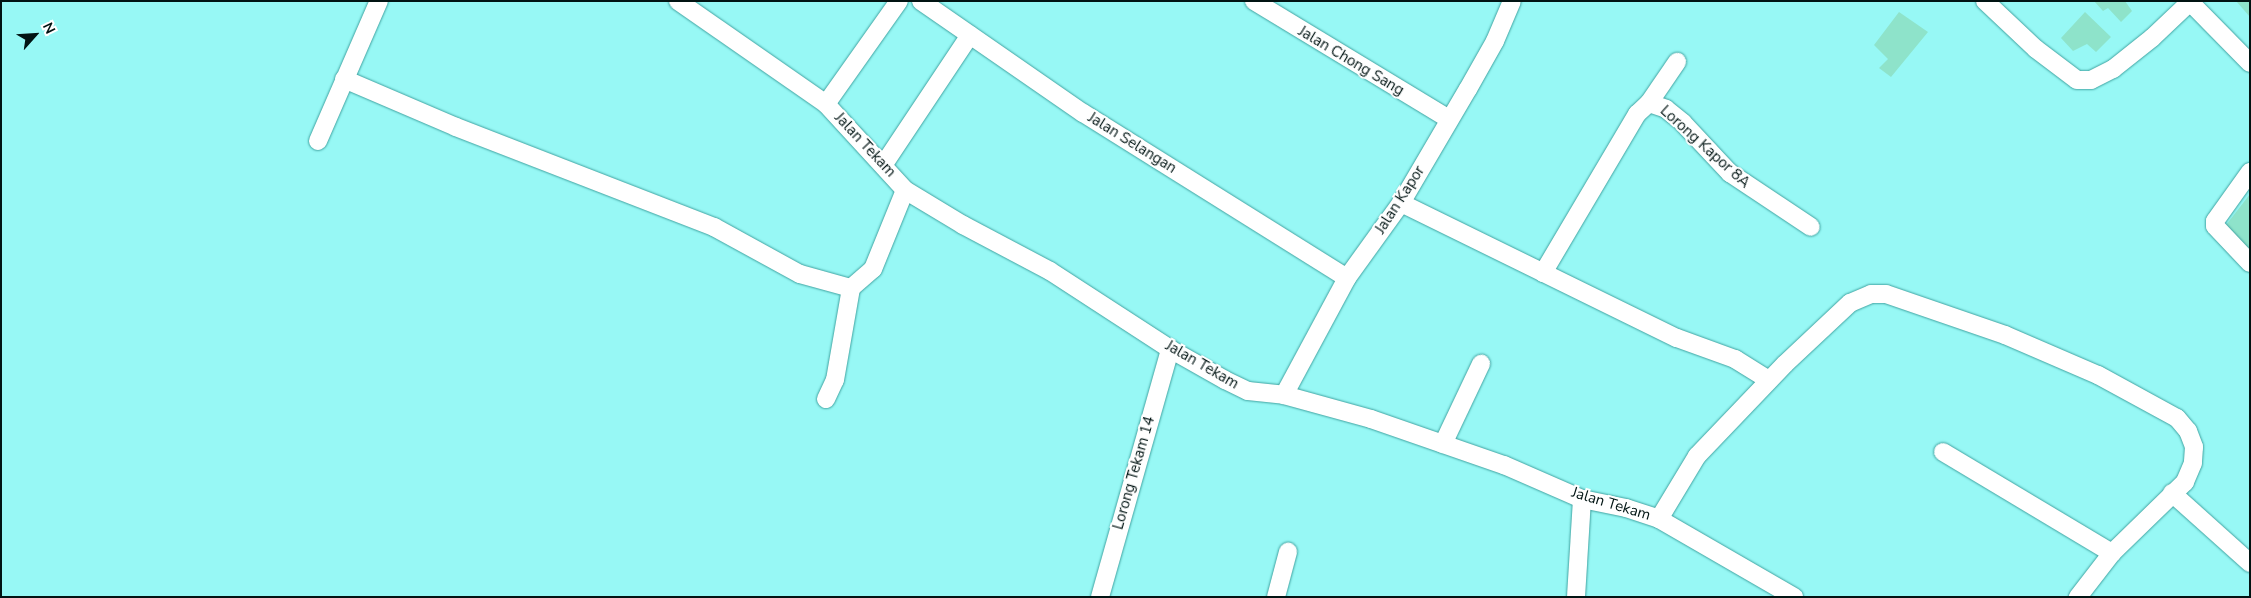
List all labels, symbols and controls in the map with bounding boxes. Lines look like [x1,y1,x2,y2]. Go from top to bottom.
north arrow [10,10,60,60]
text: N [38,19,60,37]
street label: Jalan Chong Sang [1295,22,1407,100]
street label: Lorong Kapor 8A [1656,102,1754,192]
street label: Jalan Tekam [831,109,899,181]
street label: Jalan Selangan [1084,109,1180,177]
street label: Jalan Kapor [1371,163,1429,237]
street label: Jalan Tekam [1162,337,1242,393]
street label: Lorong Tekam 14 [1109,414,1159,532]
street label: Jalan Tekam [1569,483,1653,525]

